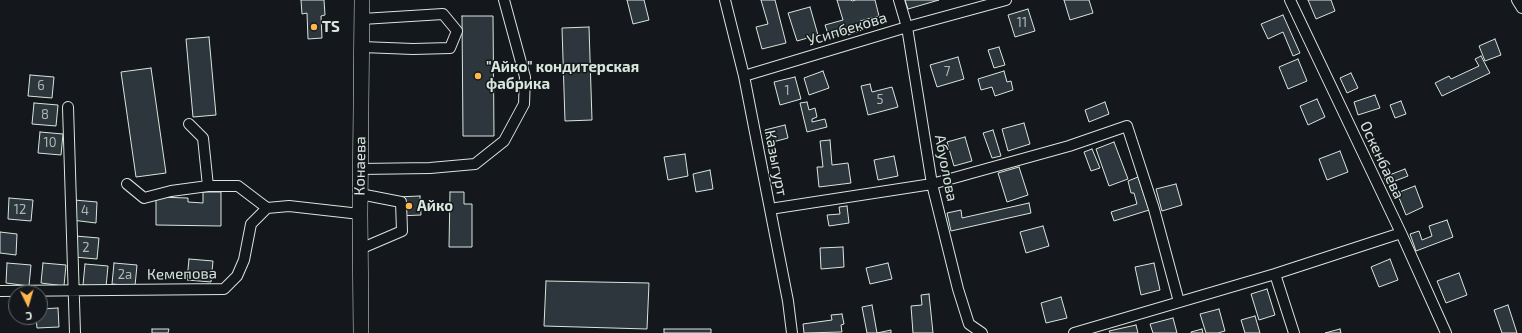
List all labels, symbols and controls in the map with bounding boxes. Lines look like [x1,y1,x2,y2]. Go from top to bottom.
street label: Усипбекова [805,8,889,50]
house number: 11 [1017,15,1027,31]
place label: TS [322,18,340,36]
marker: TS [309,22,319,32]
place label: "Айко" кондитерская фабрика [486,58,639,93]
house number: 7 [944,64,950,80]
marker: "Айко" кондитерская фабрика [473,71,483,81]
house number: 6 [37,78,45,94]
house number: 1 [784,83,790,99]
house number: 5 [877,92,883,108]
house number: 8 [41,107,49,123]
street label: Оскенбаева [1356,118,1408,202]
street label: Казыгурт [761,129,791,197]
street label: Абуолова [931,133,961,203]
house number: 10 [43,135,57,151]
street label: Конаева [350,136,370,196]
place label: Айко [417,197,453,215]
marker: Айко [404,201,414,211]
house number: 12 [14,202,26,218]
house number: 4 [81,203,89,219]
house number: 2 [82,240,90,256]
street label: Кемепова [147,264,217,284]
house number: 2а [118,267,132,283]
north arrow [8,285,48,325]
text: С [25,310,33,323]

